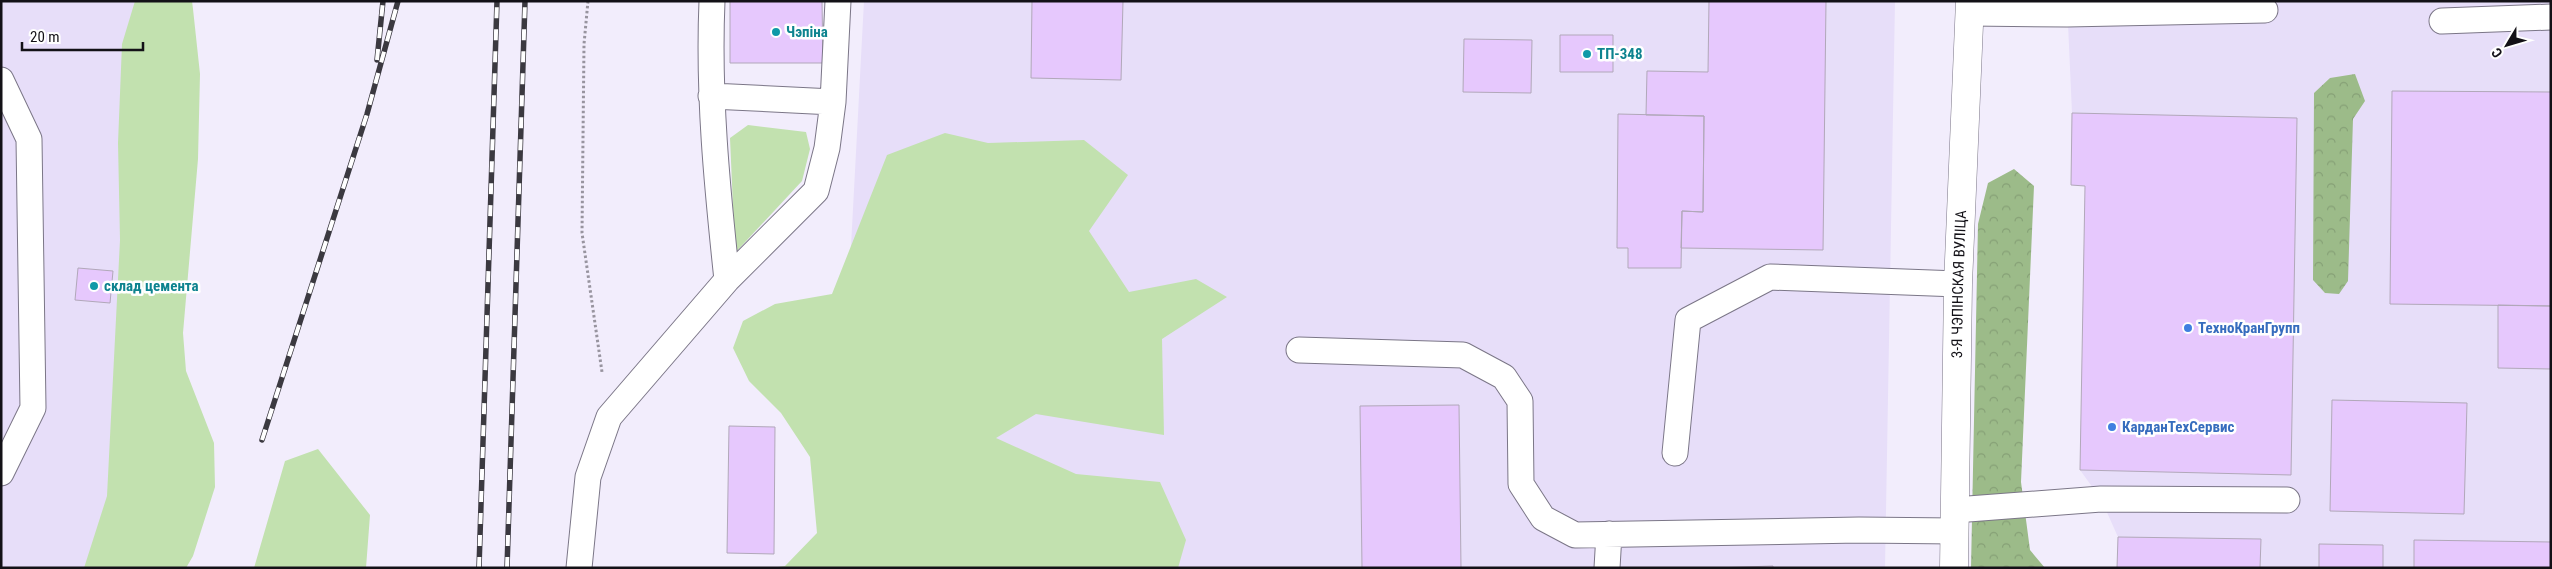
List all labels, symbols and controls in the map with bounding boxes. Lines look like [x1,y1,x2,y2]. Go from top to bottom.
scale bar [22,20,144,52]
north arrow [2482,20,2532,70]
place label: Чэпіна [786,23,828,41]
marker: Чэпіна [770,26,782,38]
text: 20 m [30,28,60,46]
place label: ТП-348 [1597,45,1643,63]
text: С [2488,45,2506,61]
marker: ТП-348 [1581,48,1593,60]
street label: 3-Я ЧЭПІНСКАЯ ВУЛІЦА [1948,209,1970,358]
place label: склад цемента [104,277,199,295]
marker: склад цемента [88,280,100,292]
place label: ТехноКранГрупп [2198,319,2300,337]
marker: ТехноКранГрупп [2182,322,2194,334]
place label: КарданТехСервис [2122,418,2234,436]
marker: КарданТехСервис [2106,421,2118,433]

